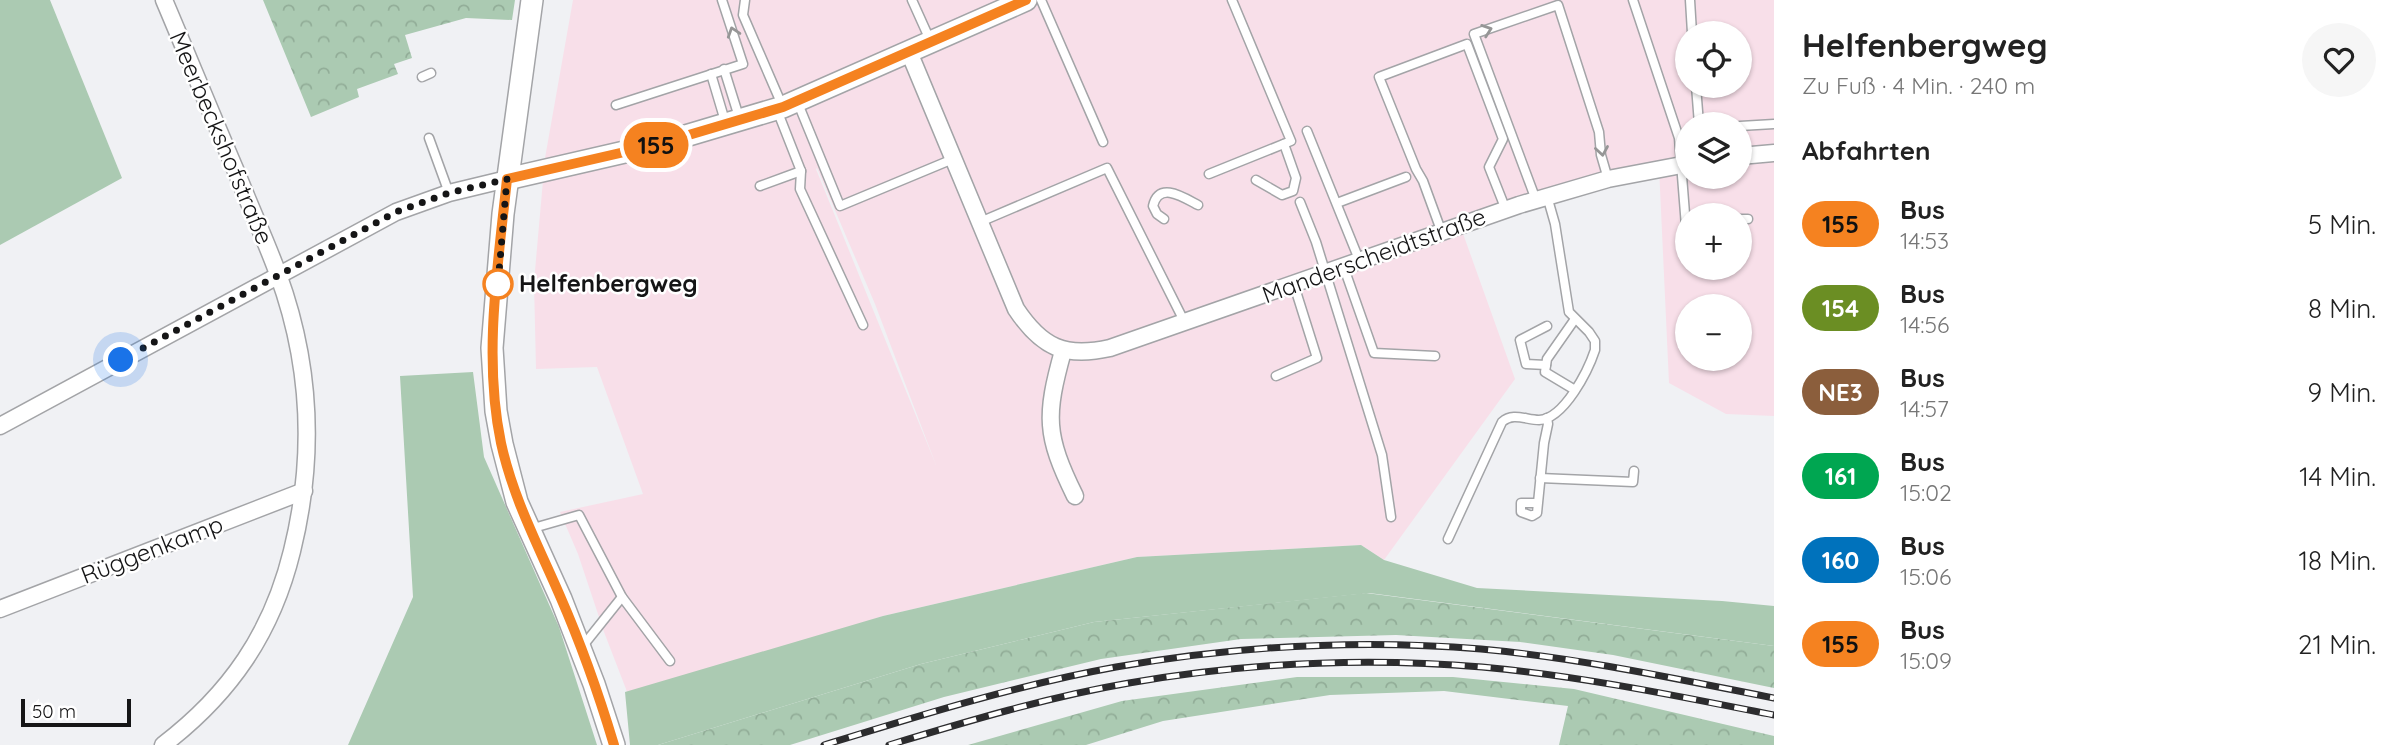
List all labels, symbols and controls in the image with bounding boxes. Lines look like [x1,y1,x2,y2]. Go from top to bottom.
map controls [1675,21,1752,371]
button: locate [1675,21,1752,98]
button: heart [2302,23,2376,97]
one-way arrow [1481,24,1493,38]
text: Helfenbergweg [1802,24,2047,65]
one-way arrow [726,26,741,38]
street label: Meerbeckshofstraße [163,27,280,249]
text: Zu Fuß · 4 Min. · 240 m [1802,71,2035,100]
button: layers [1675,112,1752,189]
line badge: 155 [616,122,696,168]
text: 155 [638,130,674,160]
text: Abfahrten [1802,134,1931,167]
one-way arrow [1594,145,1609,157]
text: Bus [1900,193,1945,226]
street label: Manderscheidtstraße [1258,201,1490,309]
button: + [1675,203,1752,280]
text: 5 Min. [2308,208,2376,241]
text: 155 [1822,209,1859,239]
text: 14:53 [1900,226,1949,255]
place label: Helfenbergweg [519,268,698,298]
marker: Helfenbergweg [483,269,513,299]
text: Bus [1900,277,1945,310]
text: 8 Min. [2308,292,2376,325]
text: 154 [1822,293,1859,323]
button: − [1675,294,1752,371]
text: 14:56 [1900,310,1950,339]
your location [103,342,138,377]
text: Bus [1900,361,1945,394]
text: 9 Min. [2308,376,2376,409]
text: NE3 [1818,377,1863,407]
text: 14:57 [1900,394,1949,423]
text: Bus [1900,445,1945,478]
text: 14 Min. [2299,460,2376,493]
text: 161 [1825,461,1856,491]
text: 15:02 [1900,478,1952,507]
street label: Rüggenkamp [76,508,227,590]
text: Bus [1900,529,1945,562]
text: 18 Min. [2298,544,2376,577]
text: 160 [1822,545,1859,575]
text: 15:06 [1900,562,1951,591]
text: Bus [1900,613,1945,646]
text: 21 Min. [2298,628,2376,661]
text: 155 [1822,629,1859,659]
text: 15:09 [1900,646,1952,675]
scale bar [21,696,131,728]
text: 50 m [32,699,76,723]

